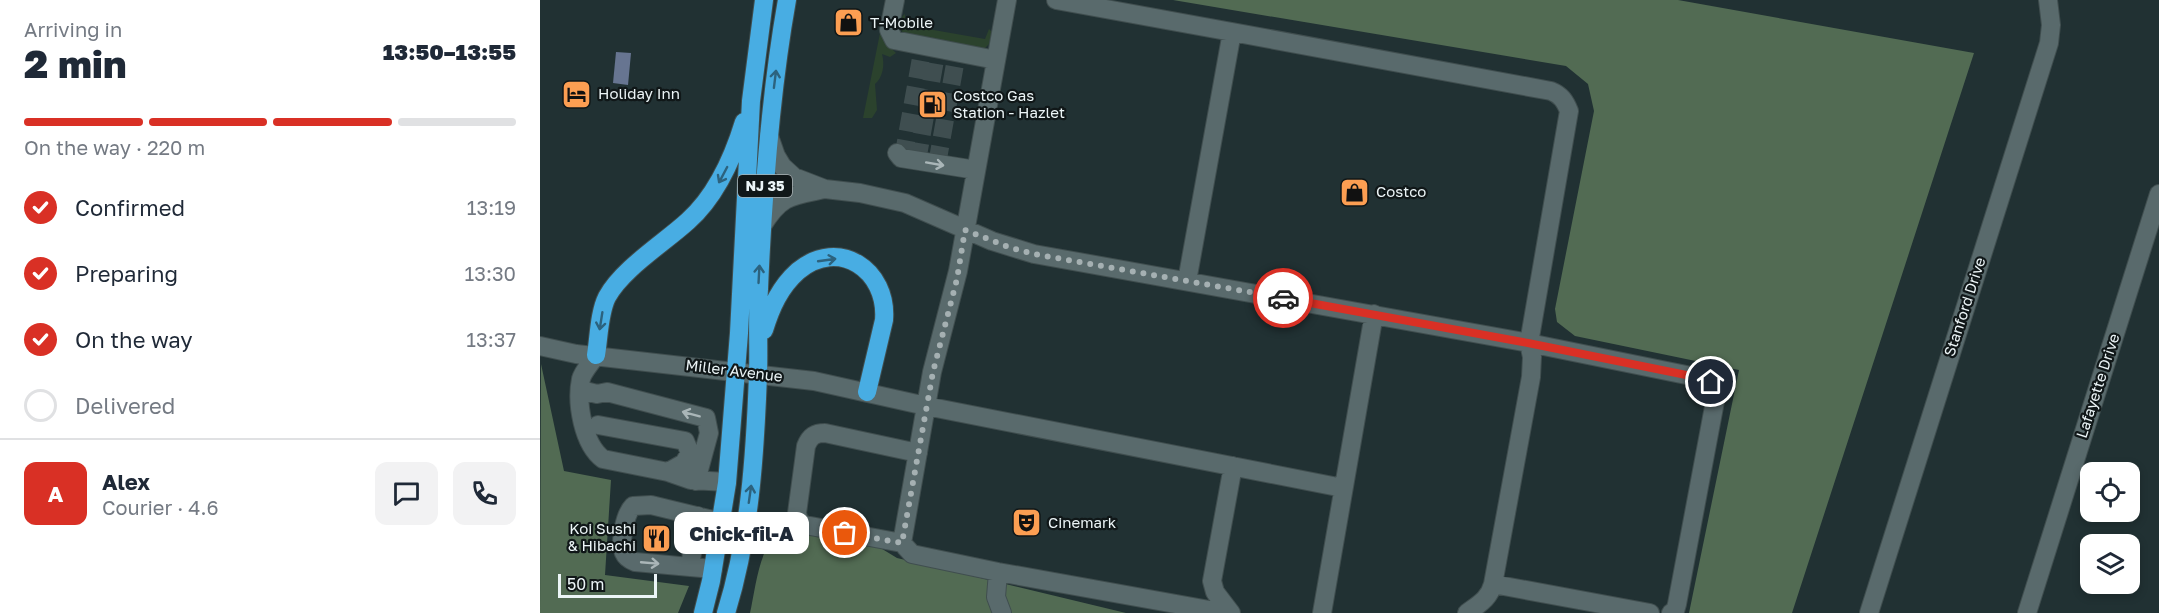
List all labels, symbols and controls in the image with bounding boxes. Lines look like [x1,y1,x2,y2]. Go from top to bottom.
shop icon: T-Mobile [833,7,865,39]
place label: T-Mobile [870,13,933,31]
text: Arriving in [24,17,122,41]
text: 13:50–13:55 [383,38,516,65]
text: 2 min [24,40,127,87]
one-way arrow [770,70,781,90]
hotel icon: Holiday Inn [561,78,593,110]
place label: Holiday Inn [598,84,680,102]
place label: Costco Gas Station - Hazlet [953,86,1065,121]
fuel station icon: Costco Gas Station - Hazlet [916,89,948,121]
text: On the way · 220 m [24,135,205,159]
one-way arrow [925,158,944,169]
one-way arrow [716,165,728,183]
road number: NJ 35 [738,175,792,197]
shop icon: Costco [1339,176,1371,208]
place label: Costco [1376,182,1426,200]
icon: check [24,191,57,224]
text: Confirmed [75,194,185,221]
text: 13:19 [467,195,516,219]
one-way arrow [817,254,837,265]
street label: Stanford Drive [1940,255,1989,359]
icon: check [24,257,57,290]
text: Preparing [75,260,178,287]
text: 13:30 [465,261,516,285]
one-way arrow [754,264,765,284]
courier [1253,268,1313,328]
icon: car [1267,282,1300,315]
one-way arrow [596,311,607,331]
icon: check [24,323,57,356]
text: On the way [75,326,193,353]
text: 13:37 [466,327,516,351]
street label: Lafayette Drive [2072,331,2123,440]
street label: Miller Avenue [685,355,784,385]
pin [1685,356,1736,407]
icon: home [1694,365,1727,398]
text: Delivered [75,392,175,419]
one-way arrow [682,408,701,420]
button: chat [375,462,438,525]
button: phone [453,462,516,525]
map controls [2080,462,2140,594]
button: locate [2080,462,2140,522]
text: Alex [102,468,150,495]
text: A [48,480,63,507]
one-way arrow [745,485,756,505]
text: Courier · 4.6 [102,495,219,519]
pin [819,507,870,558]
theatre icon: Cinemark [1011,507,1043,539]
callout: Chick-fil-A [674,512,809,554]
place label: Cinemark [1048,513,1117,531]
icon: bag [828,516,861,549]
place label: Koi Sushi & Hibachi [568,519,636,554]
text: Chick-fil-A [689,521,794,545]
restaurant icon: Koi Sushi & Hibachi [641,522,673,554]
button: layers [2080,534,2140,594]
one-way arrow [640,558,660,569]
scale bar [558,571,657,598]
text: 50 m [567,574,604,594]

